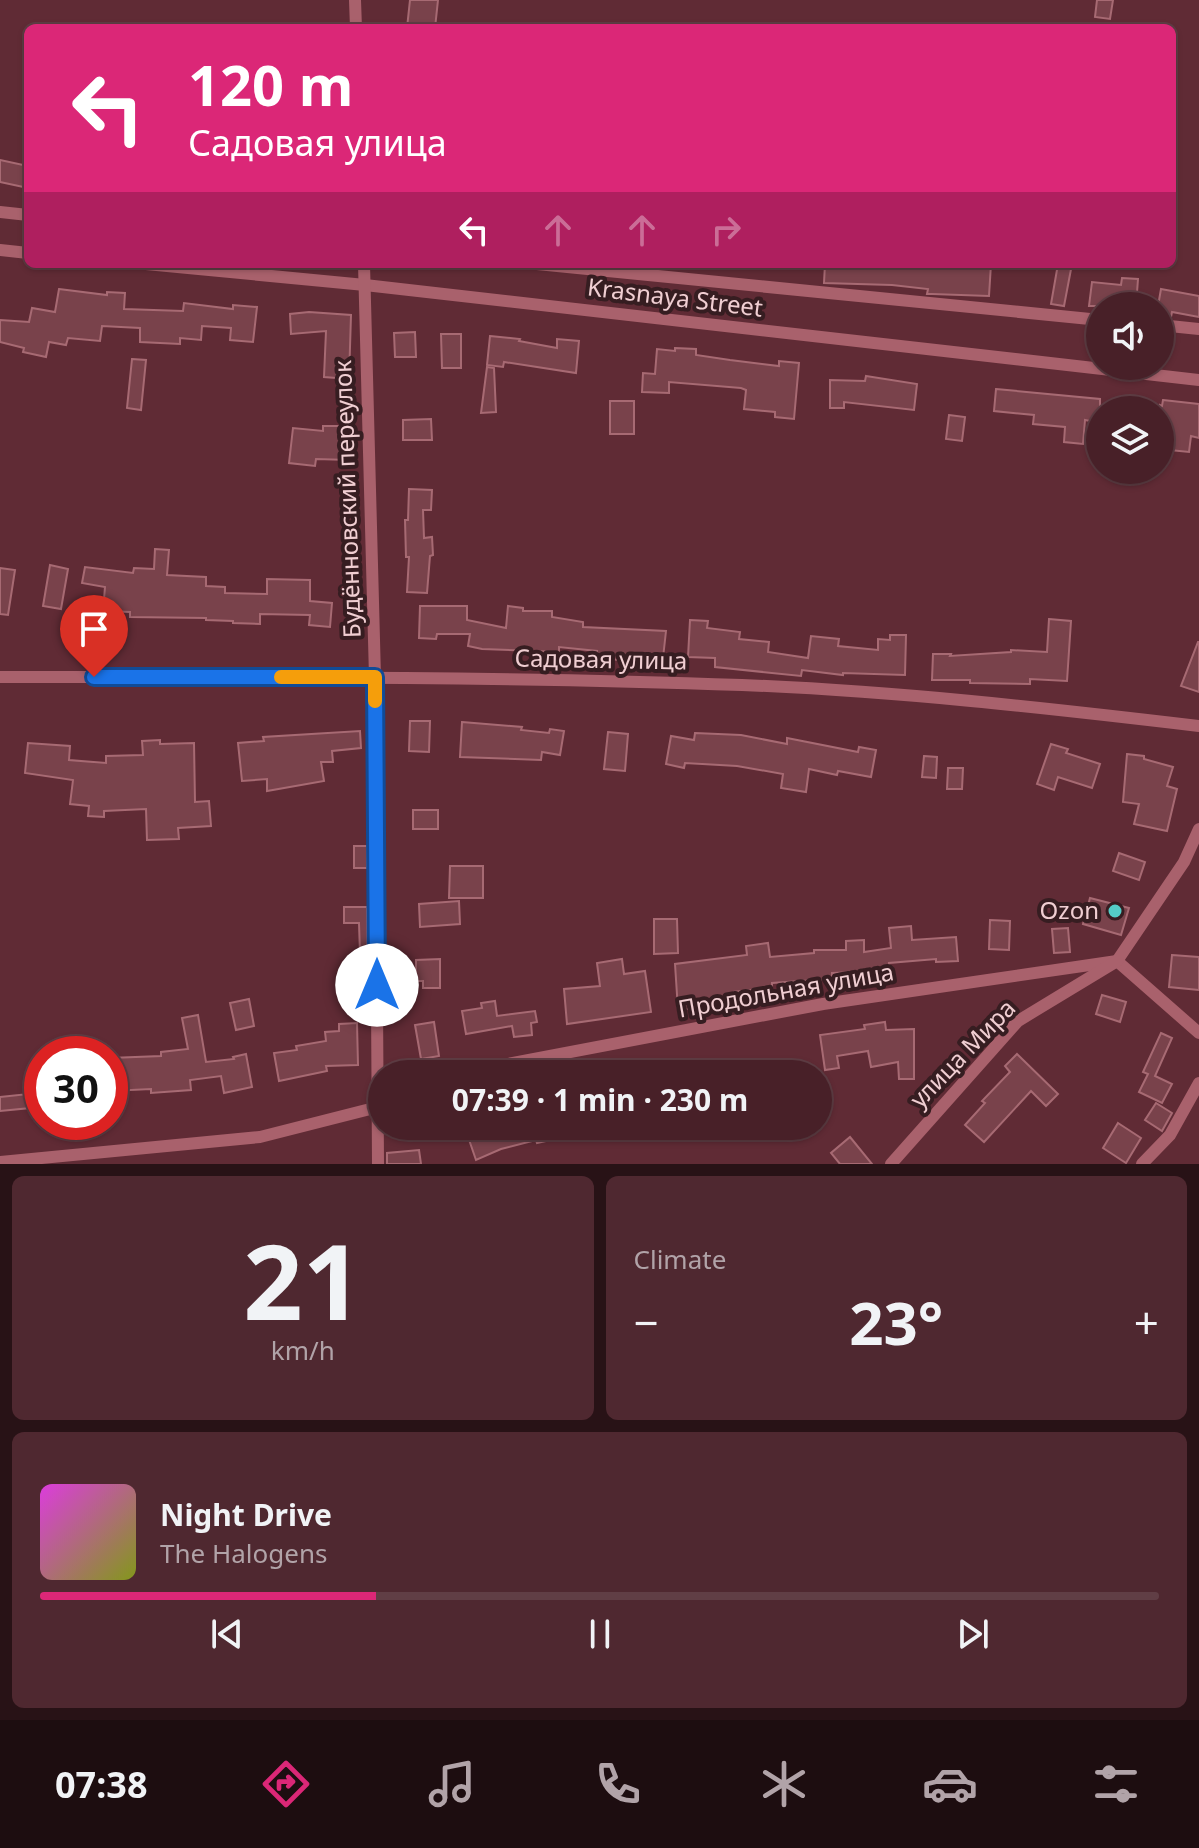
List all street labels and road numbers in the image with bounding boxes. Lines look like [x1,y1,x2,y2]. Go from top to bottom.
street label: Krasnaya Street [586,269,765,324]
street label: Будённовский переулок [325,359,368,639]
street label: Садовая улица [514,640,688,677]
street label: Продольная улица [675,954,896,1025]
street label: улица Мира [902,992,1022,1114]

